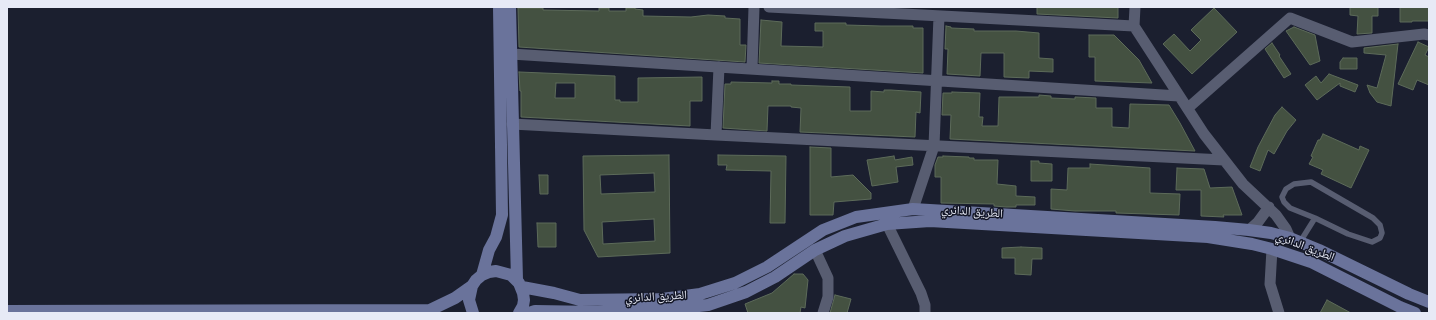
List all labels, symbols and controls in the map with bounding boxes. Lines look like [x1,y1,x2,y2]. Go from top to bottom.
street label: الطريق الدائري [941,203,1003,221]
street label: الطريق الدائري [1274,229,1336,265]
street label: الطريق الدائري [625,288,687,306]

